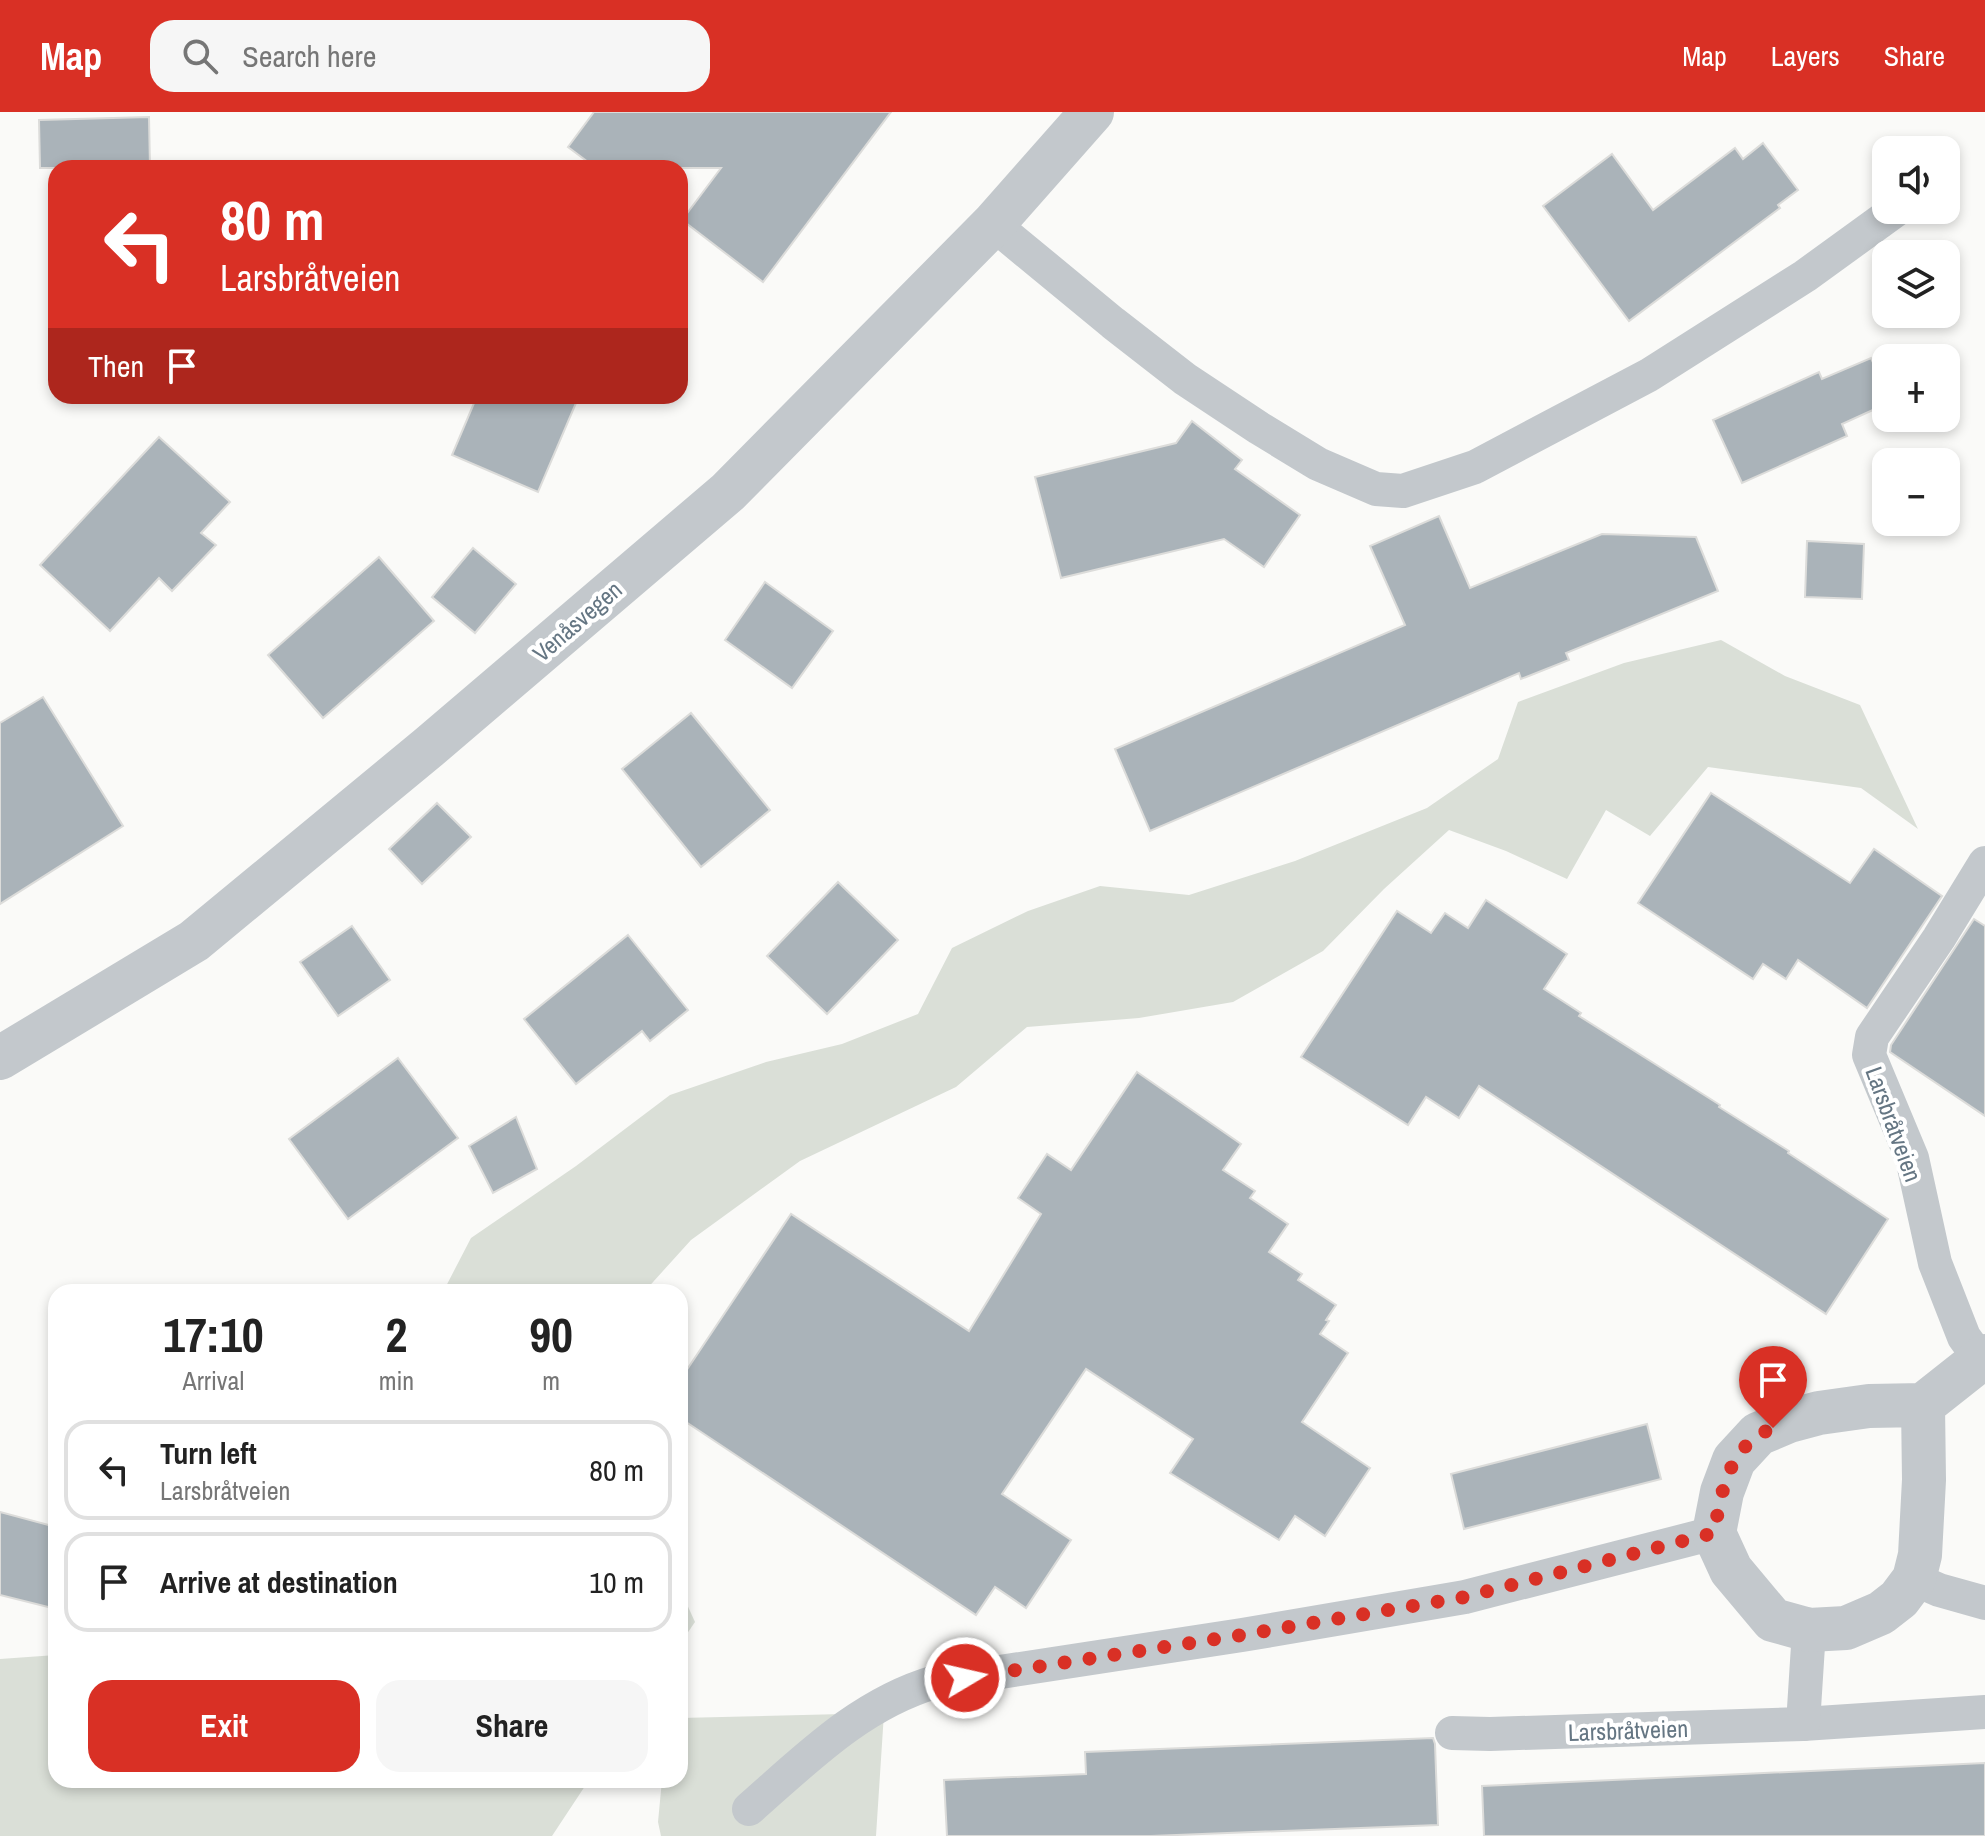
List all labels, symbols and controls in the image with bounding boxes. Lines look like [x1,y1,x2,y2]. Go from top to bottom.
search box [150,20,710,92]
text: Map [40,31,102,82]
icon: search [178,34,222,78]
text: Search here [242,36,376,76]
text: Map [1682,37,1727,75]
text: Layers [1771,37,1840,75]
text: Share [1884,37,1945,75]
map controls [1872,136,1960,536]
button: sound [1872,136,1960,224]
text: 80 m [220,182,325,257]
icon: left [88,192,192,296]
button: layers [1872,240,1960,328]
text: Larsbråtveien [220,254,401,302]
icon: arrive [160,344,204,388]
button: + [1872,344,1960,432]
text: Then [88,346,144,386]
button: − [1872,448,1960,536]
street label: Venåsvegen [526,573,628,669]
street label: Larsbråtveien [1858,1062,1930,1186]
text: 17:10 [163,1302,264,1367]
text: 2 [385,1302,407,1367]
text: 90 [529,1302,573,1367]
pin [1739,1346,1807,1428]
icon: arrive [1751,1358,1795,1402]
text: Arrival [183,1363,244,1398]
text: min [379,1363,414,1398]
text: m [542,1363,560,1398]
text: Turn left [160,1433,257,1473]
icon: left [92,1448,136,1492]
text: 80 m [589,1450,644,1490]
text: Larsbråtveien [160,1473,290,1508]
icon: arrive [92,1560,136,1604]
text: Arrive at destination [160,1562,398,1602]
text: 10 m [589,1562,644,1602]
position arrow [923,1636,1007,1720]
button: Exit [88,1680,360,1772]
button: Share [376,1680,648,1772]
street label: Larsbråtveien [1567,1712,1689,1748]

